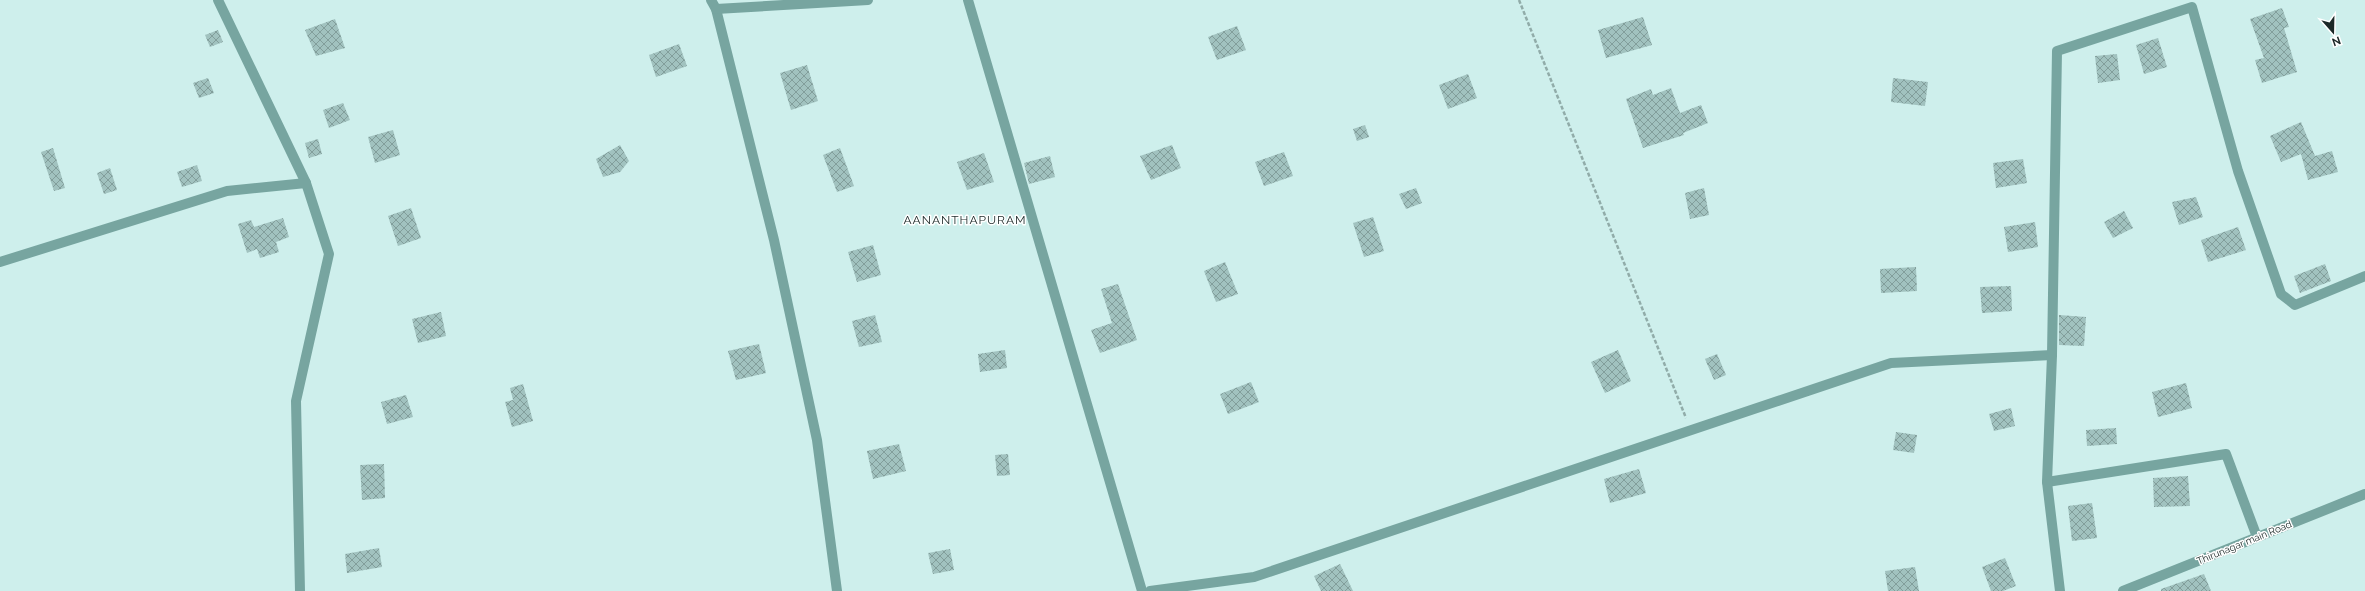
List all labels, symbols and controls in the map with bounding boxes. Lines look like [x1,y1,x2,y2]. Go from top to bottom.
north arrow [2313,12,2353,52]
text: N [2330,33,2342,48]
district label: AANANTHAPURAM [903,213,1027,227]
street label: Thirunagar main Road [2195,518,2293,567]

